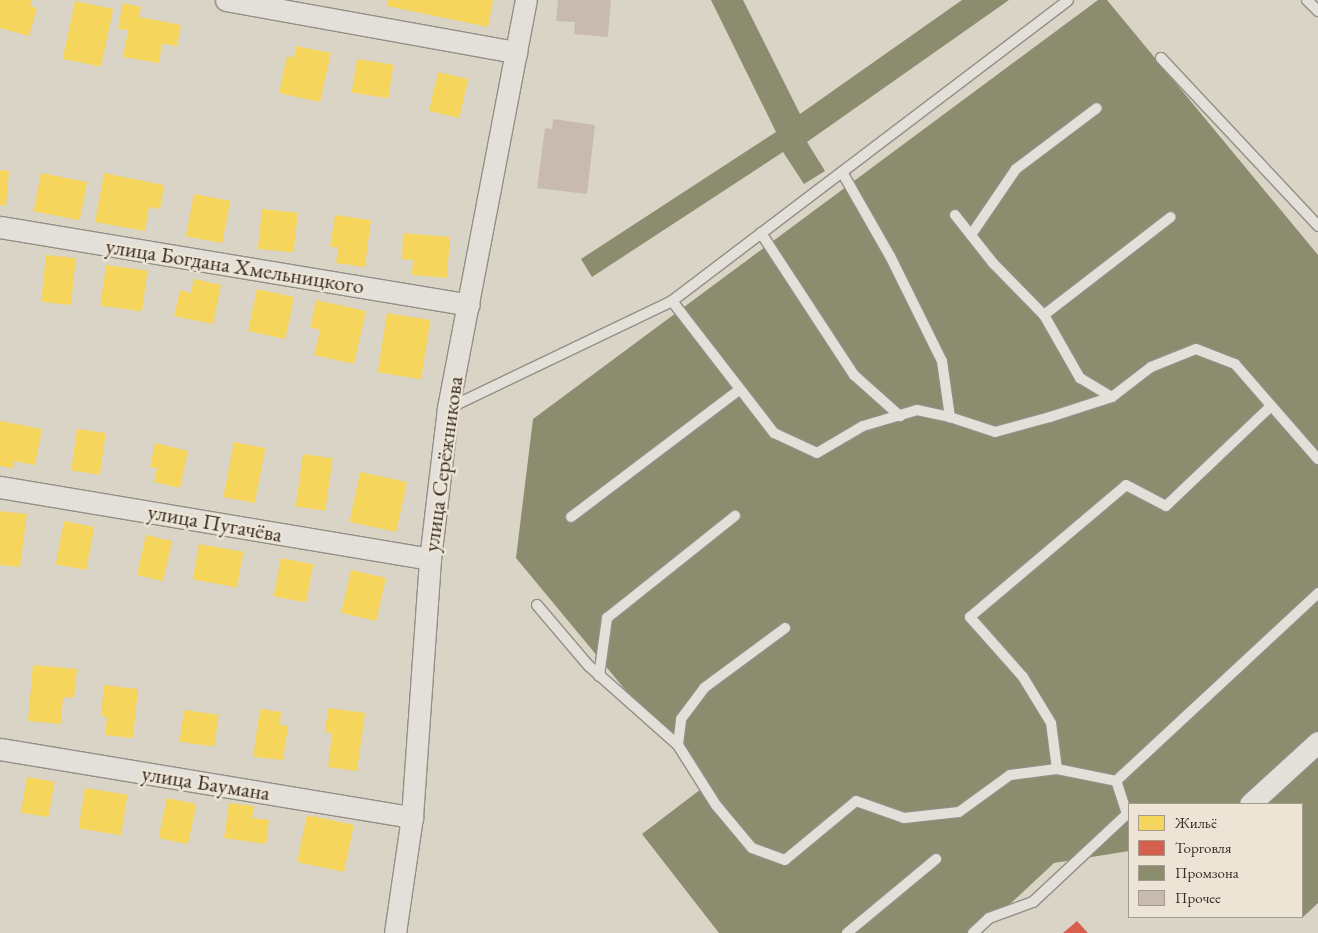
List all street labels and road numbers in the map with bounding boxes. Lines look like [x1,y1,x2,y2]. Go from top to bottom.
street label: улица Богдана Хмельницкого [104,233,366,299]
street label: улица Серёжникова [418,374,468,554]
street label: улица Пугачёва [146,498,284,548]
street label: улица Баумана [140,760,272,806]

